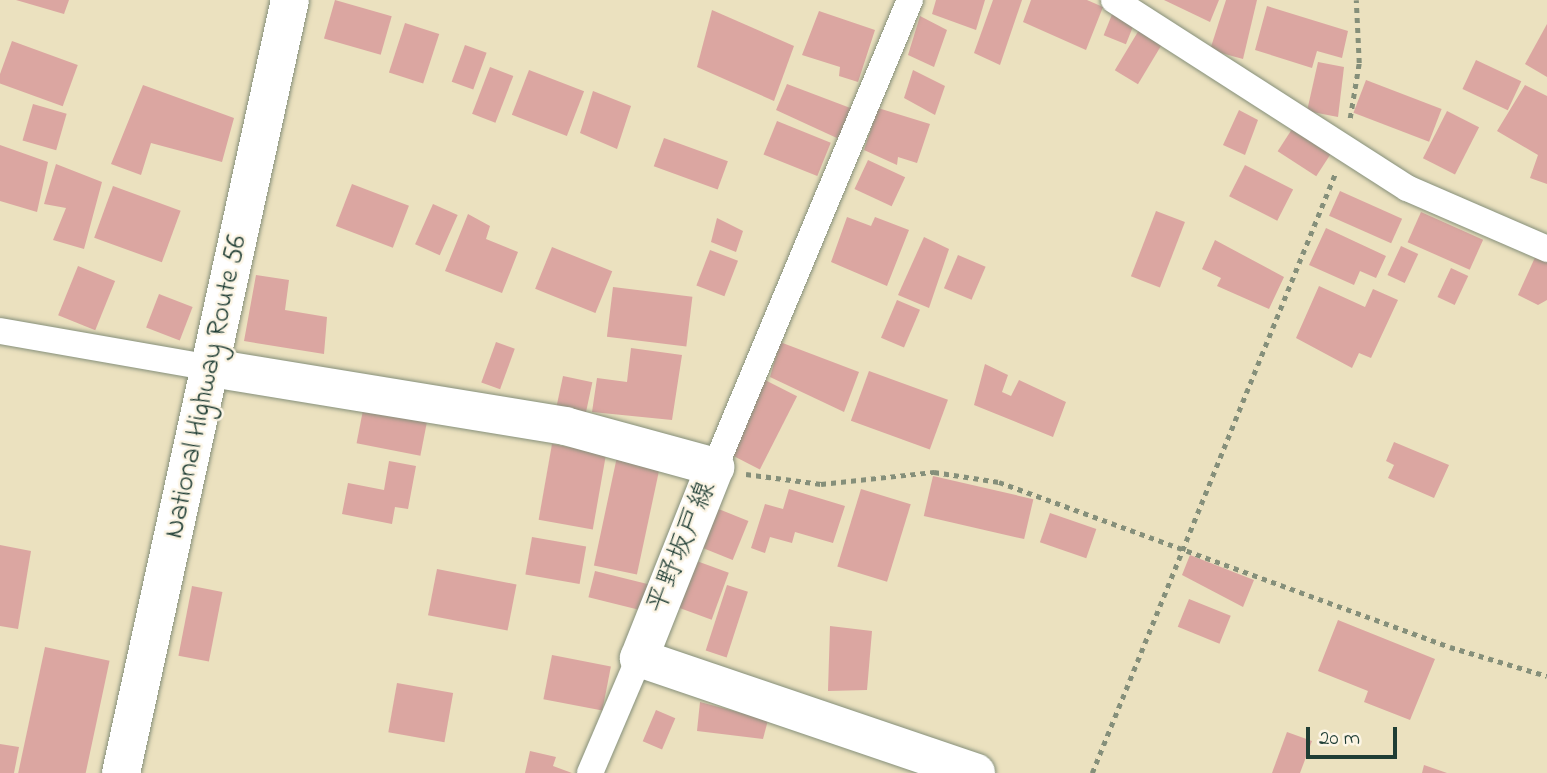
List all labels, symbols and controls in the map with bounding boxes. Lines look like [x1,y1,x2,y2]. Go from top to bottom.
street label: National Highway Route 56 [158,232,256,542]
street label: 平野坂戸線 [641,477,725,619]
scale bar [1309,714,1400,758]
text: 20 m [1319,724,1360,754]

